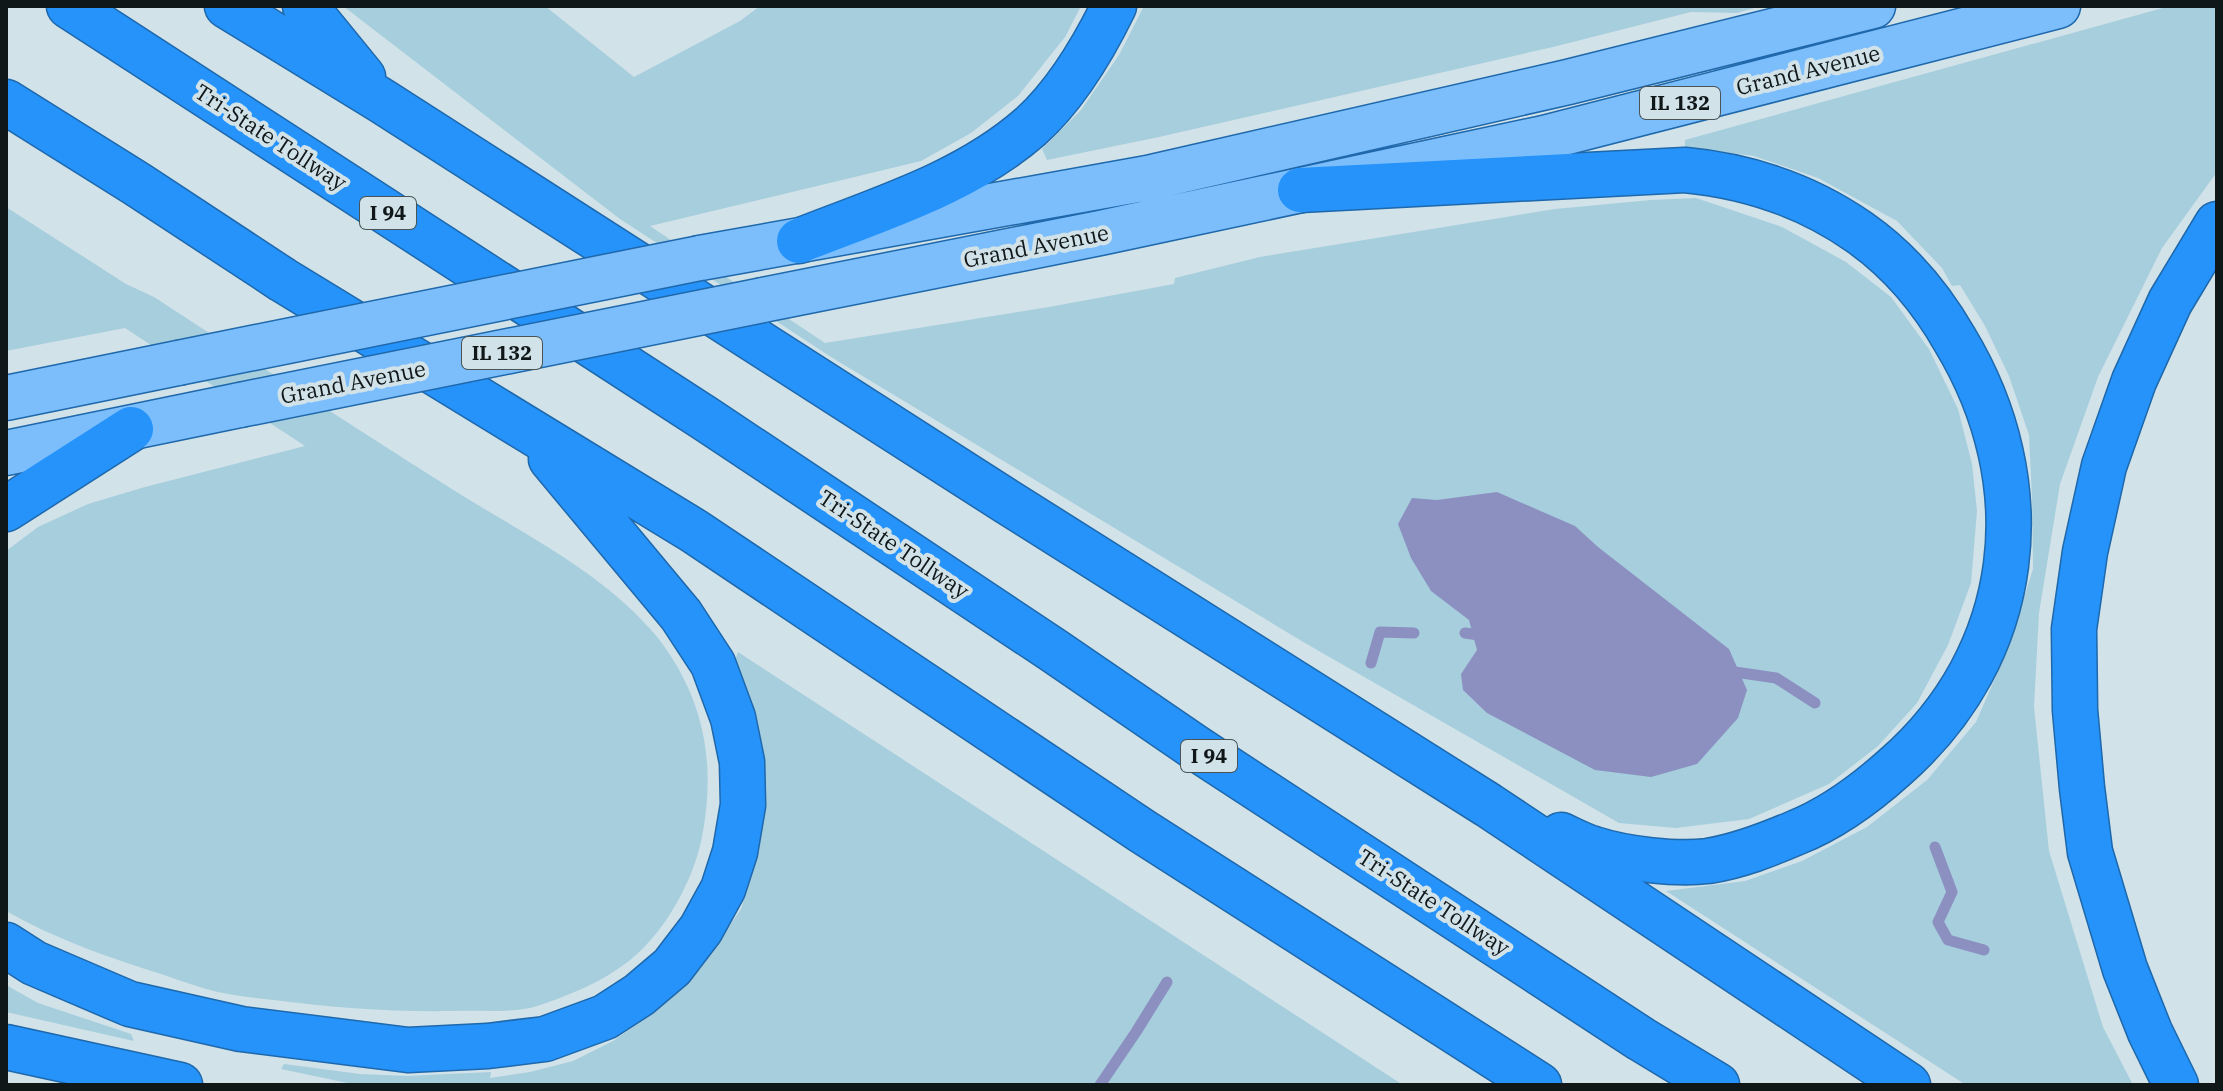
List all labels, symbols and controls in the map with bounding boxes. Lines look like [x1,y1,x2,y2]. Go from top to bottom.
street label: Grand Avenue [1733,38,1883,101]
street label: Tri-State Tollway [190,77,353,197]
road number: IL 132 [1640,87,1720,119]
road number: I 94 [360,197,416,229]
street label: Grand Avenue [961,217,1111,274]
road number: IL 132 [462,337,542,369]
street label: Grand Avenue [278,353,428,410]
street label: Tri-State Tollway [813,482,975,605]
road number: I 94 [1181,740,1237,772]
street label: Tri-State Tollway [1353,842,1516,962]

